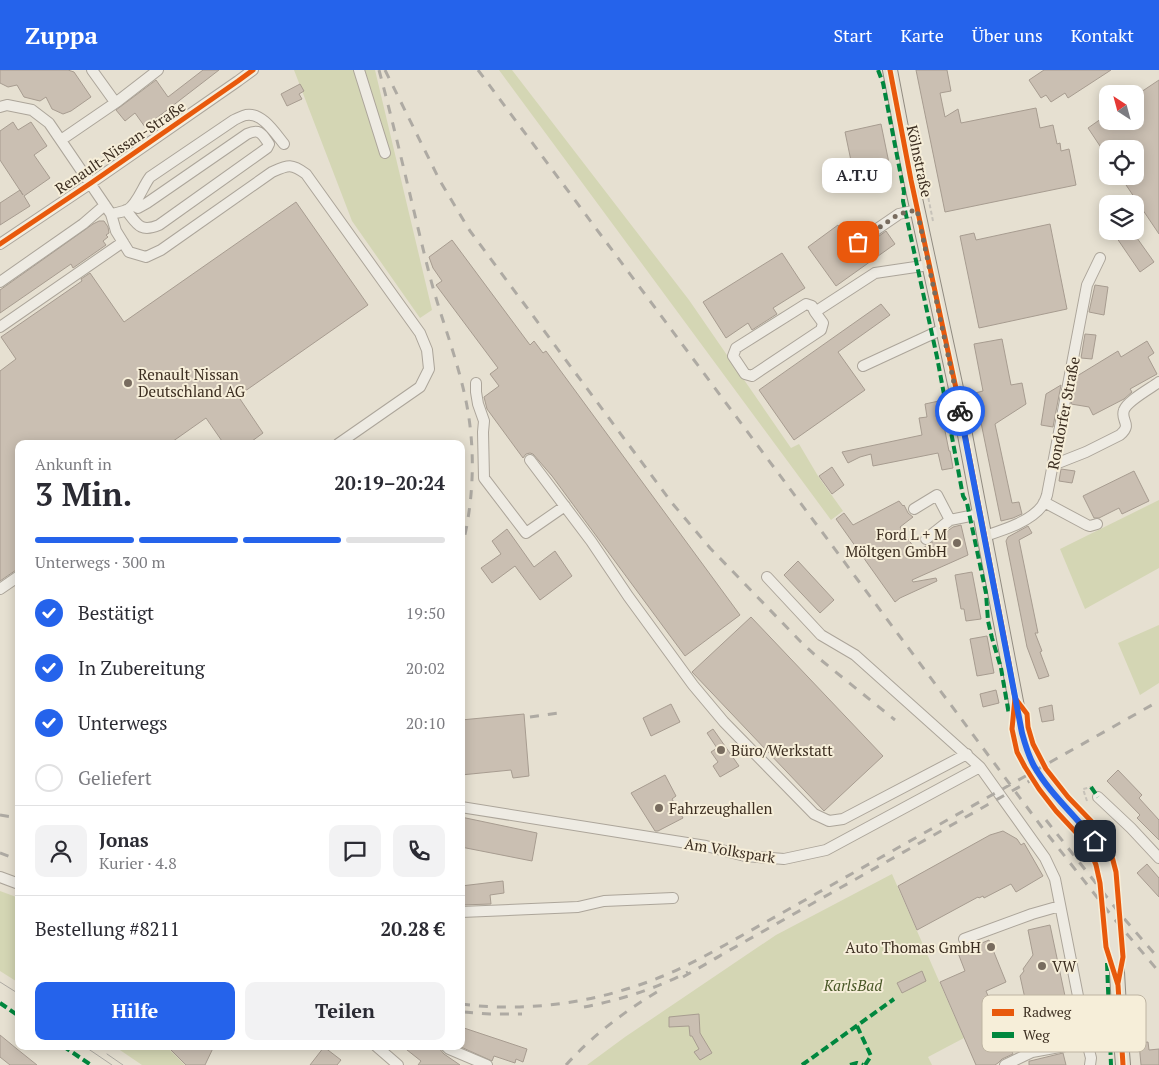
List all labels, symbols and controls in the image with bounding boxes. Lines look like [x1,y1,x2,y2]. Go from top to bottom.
text: Zuppa [25,19,98,51]
text: Start [833,23,872,47]
text: Karte [900,23,944,47]
text: Über uns [972,23,1043,47]
text: Kontakt [1071,23,1134,47]
north arrow [1099,85,1144,130]
map controls [1099,85,1144,240]
street label: Renault-Nissan-Straße [51,96,189,198]
street label: Kölnstraße [903,123,937,199]
button: locate [1099,140,1144,185]
callout: A.T.U [823,157,893,192]
text: A.T.U [836,164,878,186]
button: layers [1099,195,1144,240]
pin [837,221,879,263]
icon: bag [844,228,872,256]
street label: Rondorfer Straße [1042,355,1084,471]
place label: Renault Nissan Deutschland AG [138,364,246,401]
marker: Renault Nissan Deutschland AG [122,377,134,389]
courier [935,386,985,436]
icon: bike [946,397,974,425]
text: Ankunft in [35,453,112,475]
text: 20:19–20:24 [334,470,445,495]
text: 3 Min. [35,473,132,515]
place label: Ford L + M Möltgen GmbH [845,524,947,561]
marker: Ford L + M Möltgen GmbH [951,537,963,549]
text: Unterwegs · 300 m [35,551,165,573]
icon: check [35,599,63,627]
text: Bestätigt [78,600,154,625]
text: 19:50 [406,602,445,624]
icon: check [35,654,63,682]
text: In Zubereitung [78,655,205,680]
text: 20:02 [406,657,445,679]
icon: check [35,709,63,737]
text: Unterwegs [78,710,168,735]
text: 20:10 [406,712,445,734]
place label: Büro/Werkstatt [731,740,833,760]
marker: Büro/Werkstatt [715,744,727,756]
text: Geliefert [78,765,152,790]
place label: Fahrzeughallen [669,798,772,818]
marker: Fahrzeughallen [653,802,665,814]
pin [1074,820,1116,862]
button: person [35,825,87,877]
button: chat [329,825,381,877]
button: phone [393,825,445,877]
text: Jonas [99,827,149,852]
icon: home [1081,827,1109,855]
street label: Am Volkspark [683,833,777,867]
text: Kurier · 4.8 [99,852,177,874]
text: Bestellung #8211 [35,916,180,941]
text: 20.28 € [381,916,445,941]
place label: Auto Thomas GmbH [845,937,981,957]
marker: Auto Thomas GmbH [985,941,997,953]
place label: VW [1052,956,1077,976]
marker: VW [1036,960,1048,972]
park label: KarlsBad [823,975,883,995]
button: Hilfe [35,982,235,1040]
button: Teilen [245,982,445,1040]
legend [982,995,1146,1052]
text: Radweg [1023,1002,1072,1021]
text: Weg [1023,1025,1050,1044]

